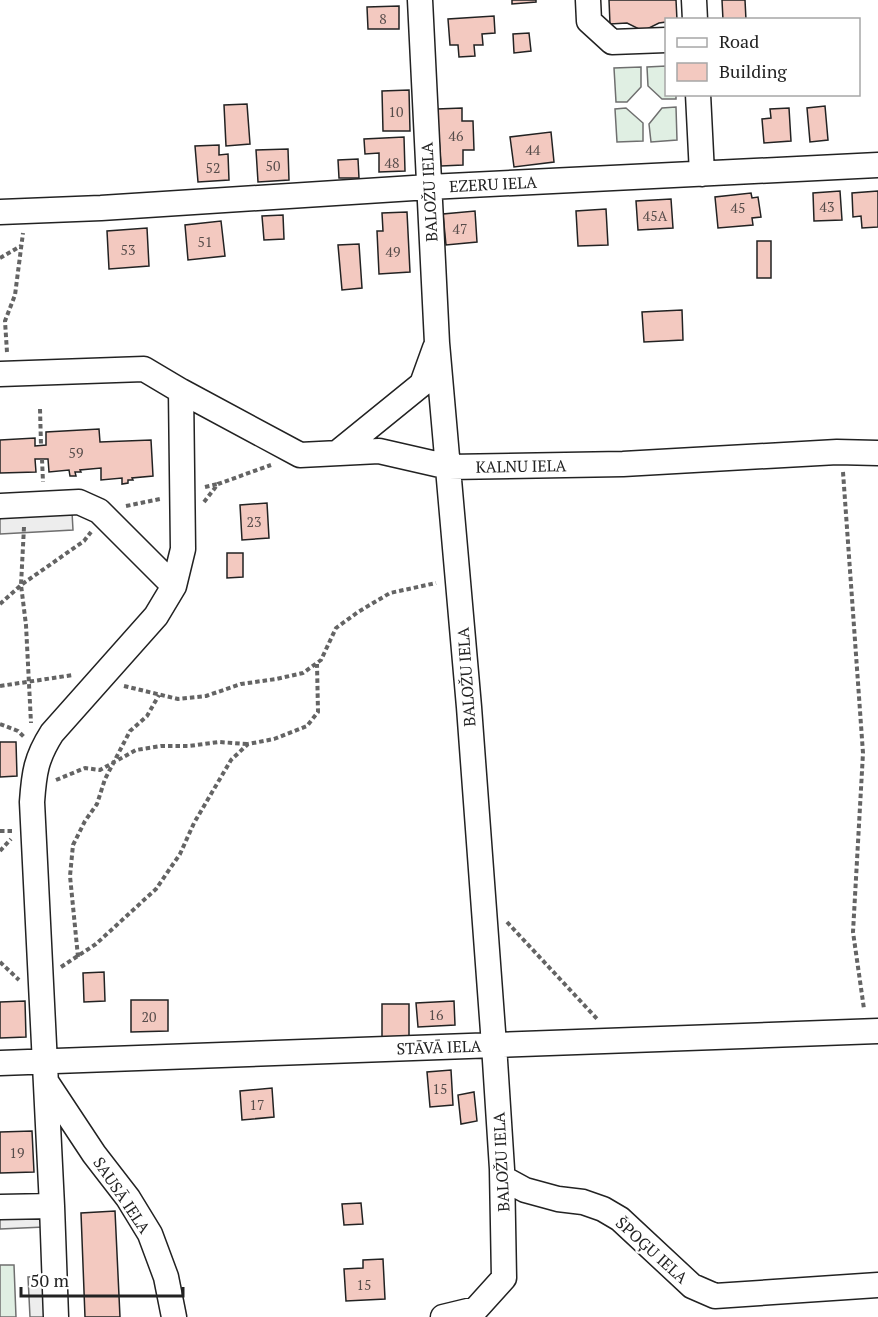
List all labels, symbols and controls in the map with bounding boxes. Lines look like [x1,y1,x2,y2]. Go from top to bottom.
house number: 8 [379,9,387,28]
legend [665,18,860,96]
text: Road [719,29,759,53]
text: Building [719,59,787,83]
house number: 10 [389,102,403,121]
house number: 46 [449,126,464,145]
house number: 44 [526,140,541,159]
street label: BALOŽU IELA [415,142,443,242]
house number: 48 [385,153,399,172]
house number: 50 [266,156,280,175]
house number: 52 [206,158,220,177]
street label: EZERU IELA [449,171,538,197]
house number: 43 [820,197,834,216]
house number: 45 [731,198,745,217]
house number: 45A [643,206,668,225]
house number: 47 [453,219,467,238]
house number: 51 [198,232,212,251]
house number: 53 [121,240,135,259]
house number: 49 [386,242,400,261]
house number: 59 [69,443,83,462]
street label: KALNU IELA [475,454,567,478]
house number: 23 [247,512,261,531]
street label: BALOŽU IELA [452,626,480,727]
house number: 16 [429,1005,444,1024]
house number: 20 [142,1007,156,1026]
street label: STĀVĀ IELA [396,1035,482,1059]
house number: 15 [433,1079,447,1098]
house number: 17 [250,1095,264,1114]
street label: BALOŽU IELA [487,1112,515,1212]
house number: 19 [10,1143,24,1162]
street label: SAUSĀ IELA [88,1152,156,1238]
street label: ŠPOĢU IELA [611,1212,693,1288]
scale bar [21,1260,183,1298]
text: 50 m [30,1268,70,1292]
house number: 15 [357,1275,371,1294]

